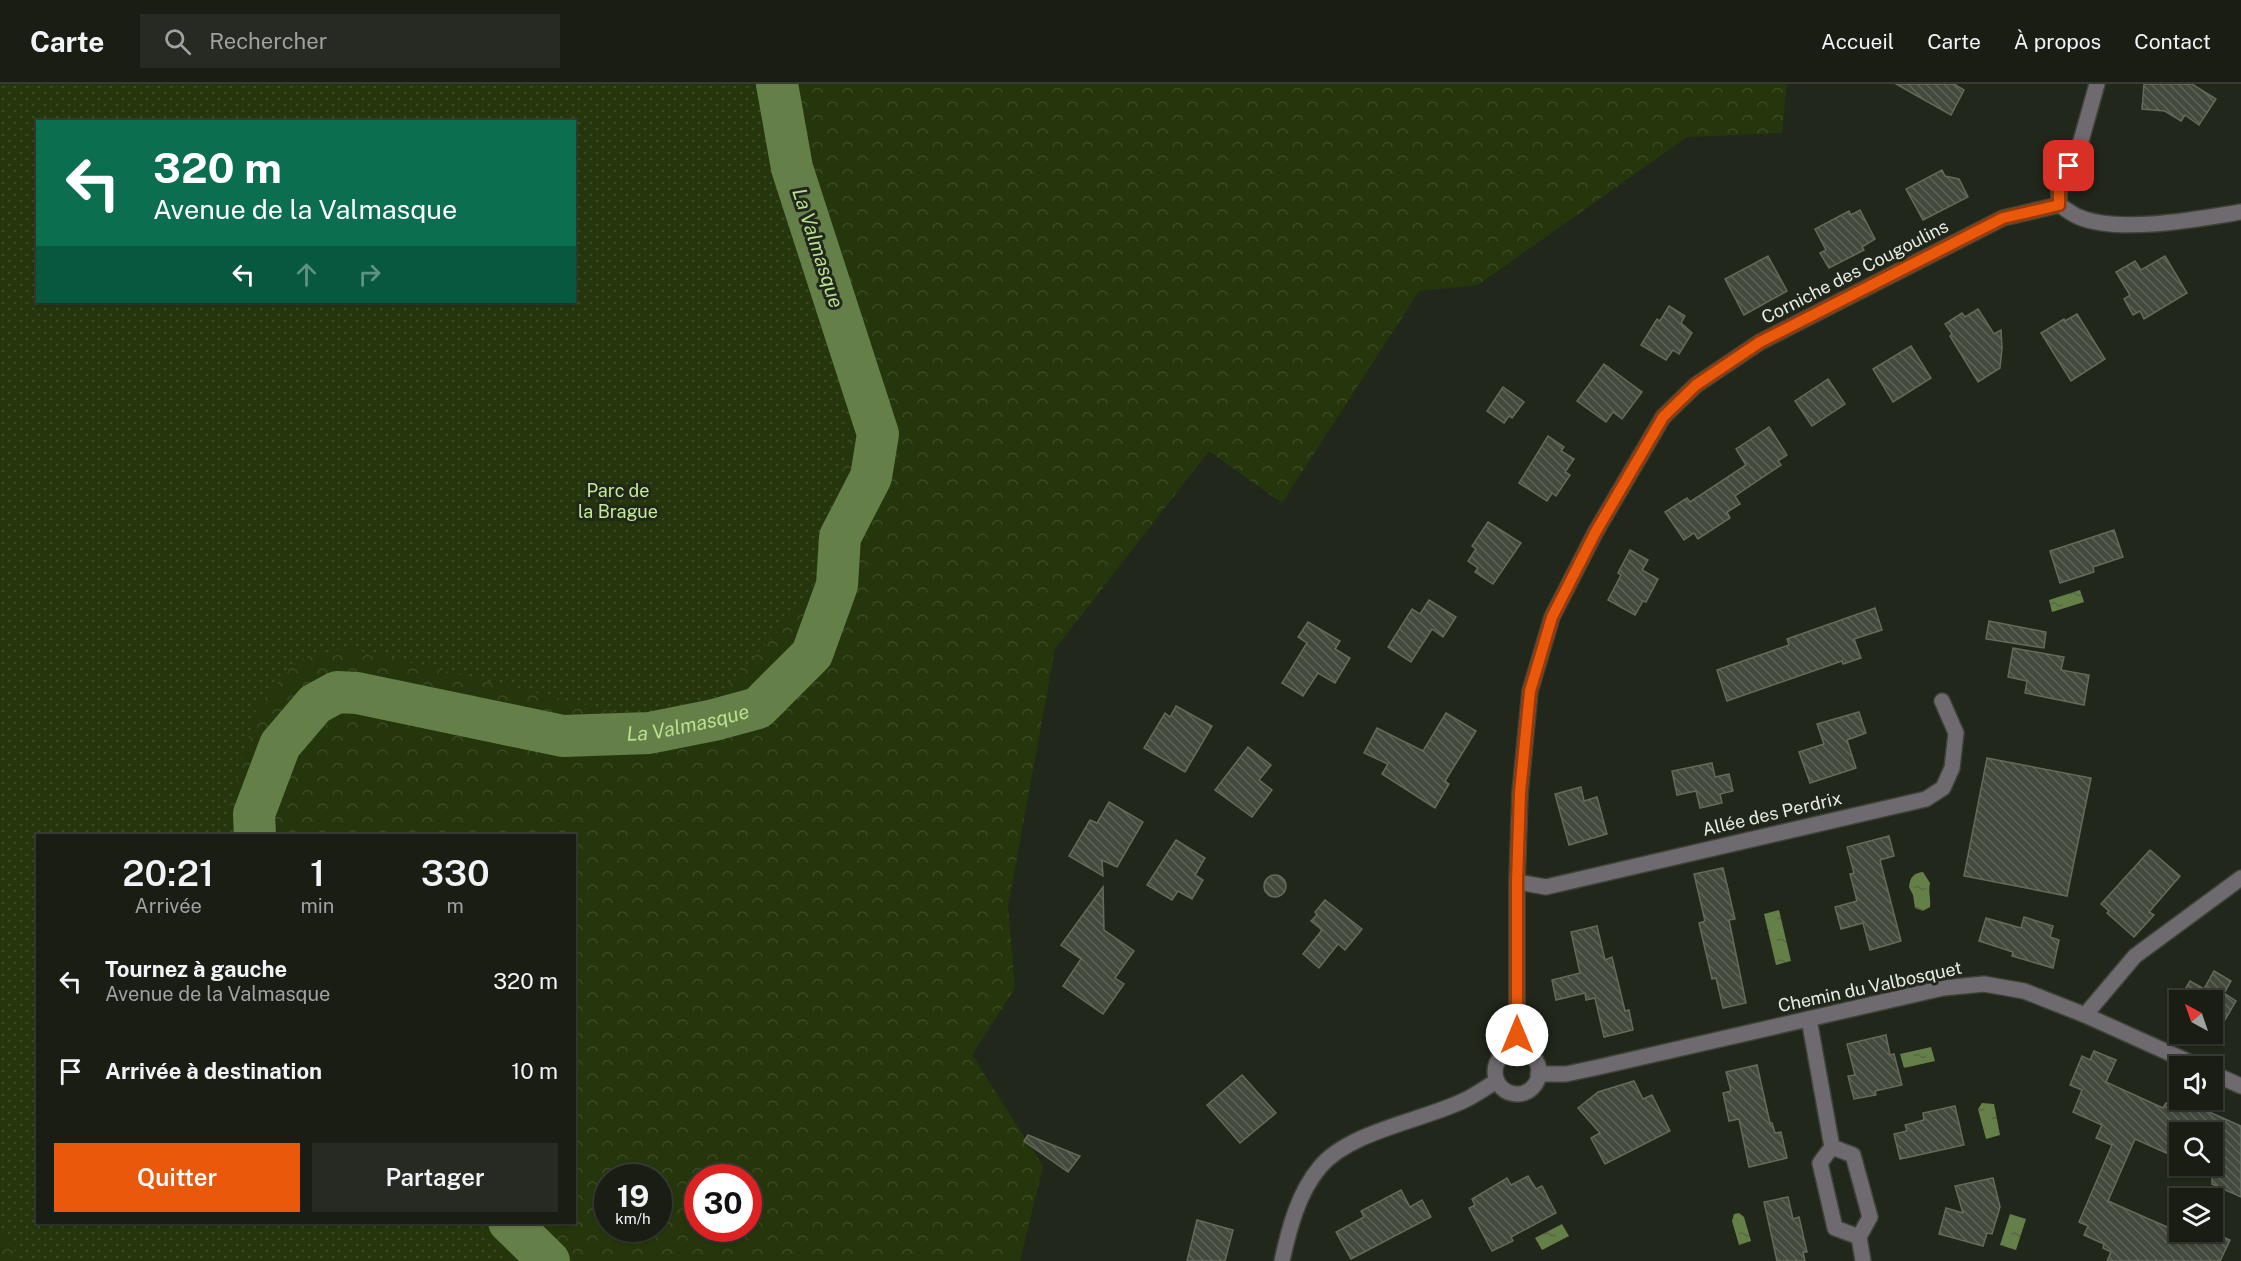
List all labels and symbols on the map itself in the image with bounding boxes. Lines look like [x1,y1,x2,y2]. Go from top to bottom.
pin [2043,140,2094,191]
water label: La Valmasque [787,185,849,311]
street label: Corniche des Cougoulins [1758,215,1952,328]
park label: Parc de la Brague [578,480,658,522]
water label: La Valmasque [626,699,752,746]
street label: Allée des Perdrix [1700,787,1844,840]
street label: Chemin du Valbosquet [1776,957,1964,1016]
north arrow [2169,990,2223,1044]
position arrow [1485,1003,1549,1067]
speed limit sign: 30 [684,1164,762,1242]

